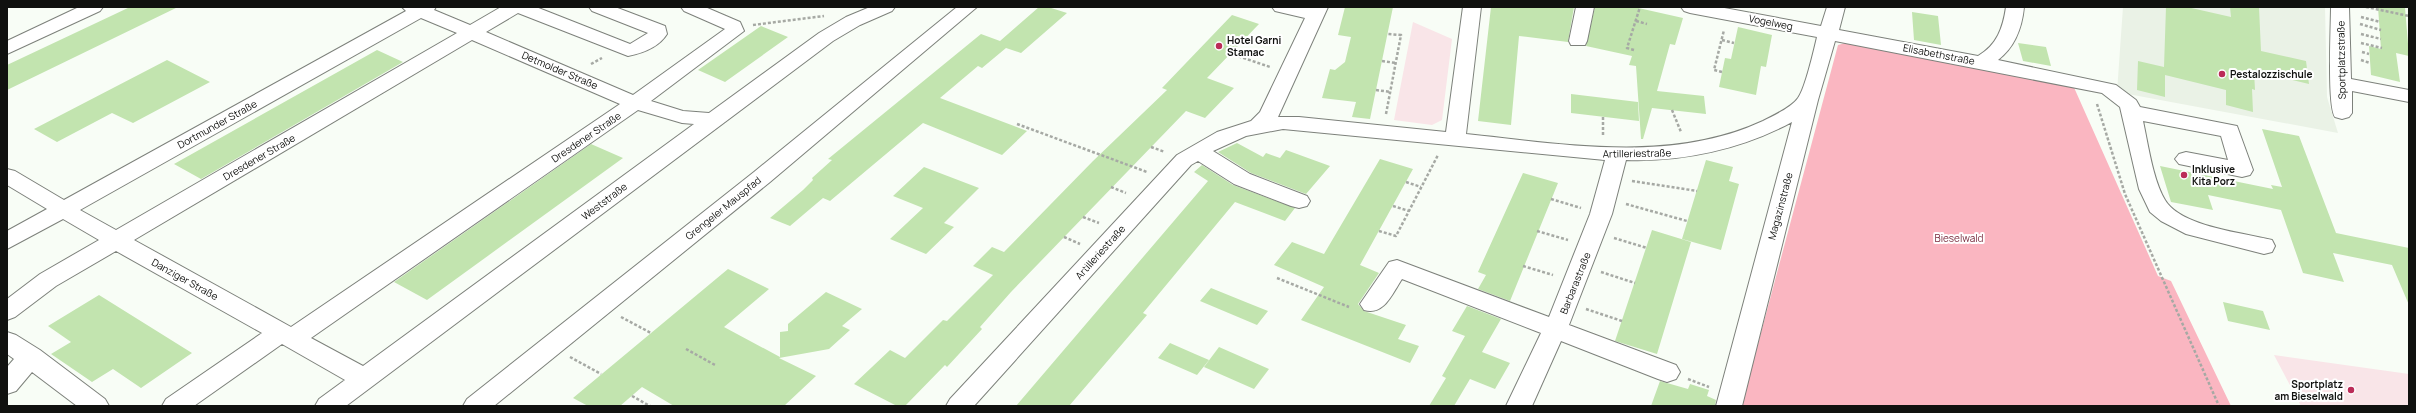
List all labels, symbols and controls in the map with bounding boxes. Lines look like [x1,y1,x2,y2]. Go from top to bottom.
street label: Vogelweg [1748,11,1794,33]
street label: Sportplatzstraße [2333,20,2349,100]
place label: Hotel Garni Stamac [1227,33,1281,59]
street label: Elisabethstraße [1902,40,1976,68]
marker: Hotel Garni Stamac [1214,41,1224,51]
street label: Detmolder Straße [520,48,600,92]
place label: Pestalozzischule [2230,67,2313,81]
marker: Pestalozzischule [2217,69,2227,79]
street label: Dortmunder Straße [175,96,259,152]
street label: Dresdener Straße [548,108,624,166]
street label: Dresdener Straße [220,131,298,183]
street label: Artilleriestraße [1603,145,1672,161]
place label: Inklusive Kita Porz [2192,162,2235,188]
marker: Inklusive Kita Porz [2179,170,2189,180]
street label: Magazinstraße [1764,171,1796,241]
street label: Grengeler Mauspfad [682,173,764,243]
street label: Weststraße [578,179,630,223]
street label: Artilleriestraße [1072,222,1128,282]
park label: Bieselwald [1935,231,1984,245]
street label: Barbarastraße [1556,250,1594,316]
street label: Danziger Straße [149,255,221,303]
place label: Sportplatz am Bieselwald [2274,377,2343,403]
marker: Sportplatz am Bieselwald [2346,385,2356,395]

